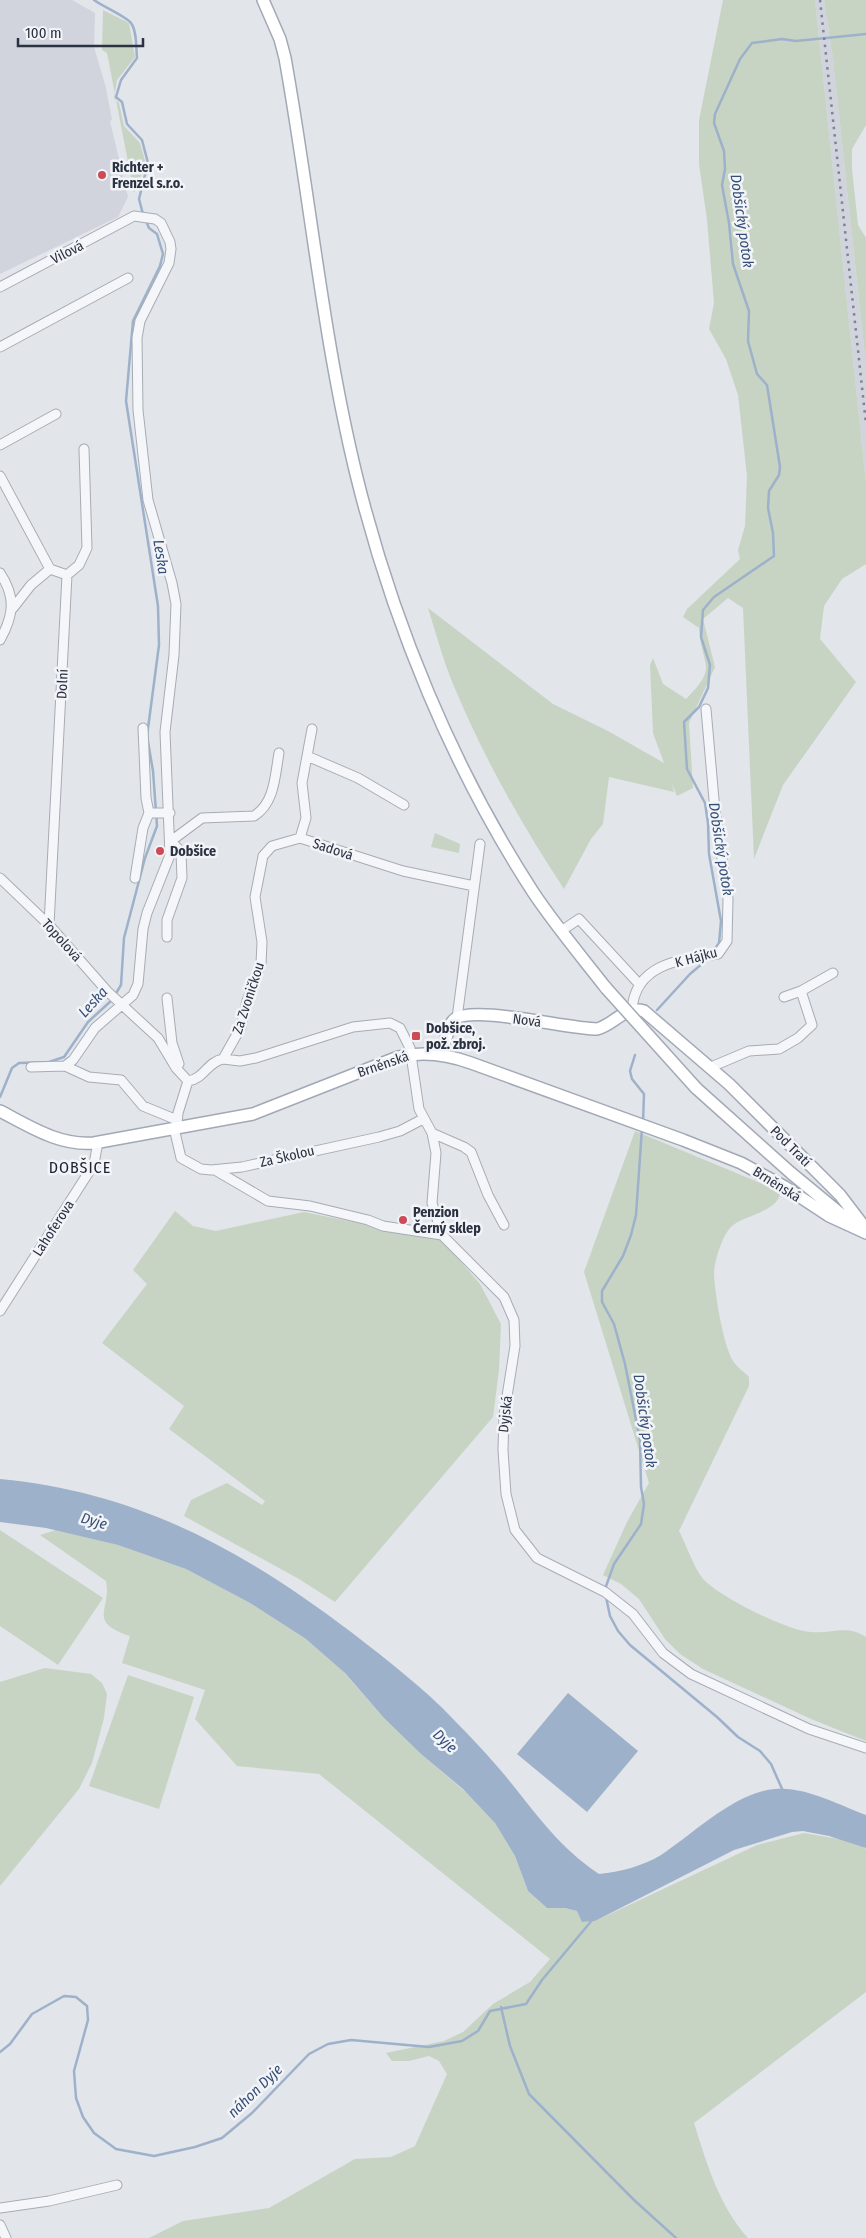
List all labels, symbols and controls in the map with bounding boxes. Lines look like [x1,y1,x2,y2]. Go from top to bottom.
scale bar [18,15,142,47]
text: 100 m [25,24,62,42]
place label: Richter + Frenzel s.r.o. [112,159,183,192]
marker: Richter + Frenzel s.r.o. [96,169,108,181]
water label: Dobšický potok [727,173,758,269]
street label: Vilová [48,237,87,268]
water label: Leska [149,538,173,576]
street label: Dolní [53,668,72,700]
water label: Dobšický potok [705,801,737,898]
street label: Sadová [310,835,355,864]
place label: Dobšice [170,843,216,860]
marker: Dobšice [154,845,166,857]
street label: Topolová [38,915,85,965]
street label: K Hájku [673,944,719,971]
street label: Za Zvoničkou [229,960,268,1036]
water label: Leska [75,983,112,1021]
street label: Nová [512,1010,542,1031]
place label: Dobšice, pož. zbroj. [426,1020,485,1053]
marker: Dobšice, pož. zbroj. [410,1030,422,1042]
street label: Brněnská [355,1048,411,1081]
street label: Pod Tratí [767,1122,815,1171]
street label: Za Školou [258,1141,316,1171]
district label: DOBŠICE [49,1157,111,1177]
street label: Brněnská [750,1163,804,1206]
street label: Lahoferova [29,1197,78,1260]
place label: Penzion Černý sklep [413,1204,481,1237]
marker: Penzion Černý sklep [397,1214,409,1226]
water label: Dobšický potok [630,1373,661,1469]
street label: Dyjská [495,1395,516,1433]
water label: Dyje [79,1509,109,1533]
water label: Dyje [429,1725,461,1757]
water label: náhon Dyje [224,2061,286,2121]

